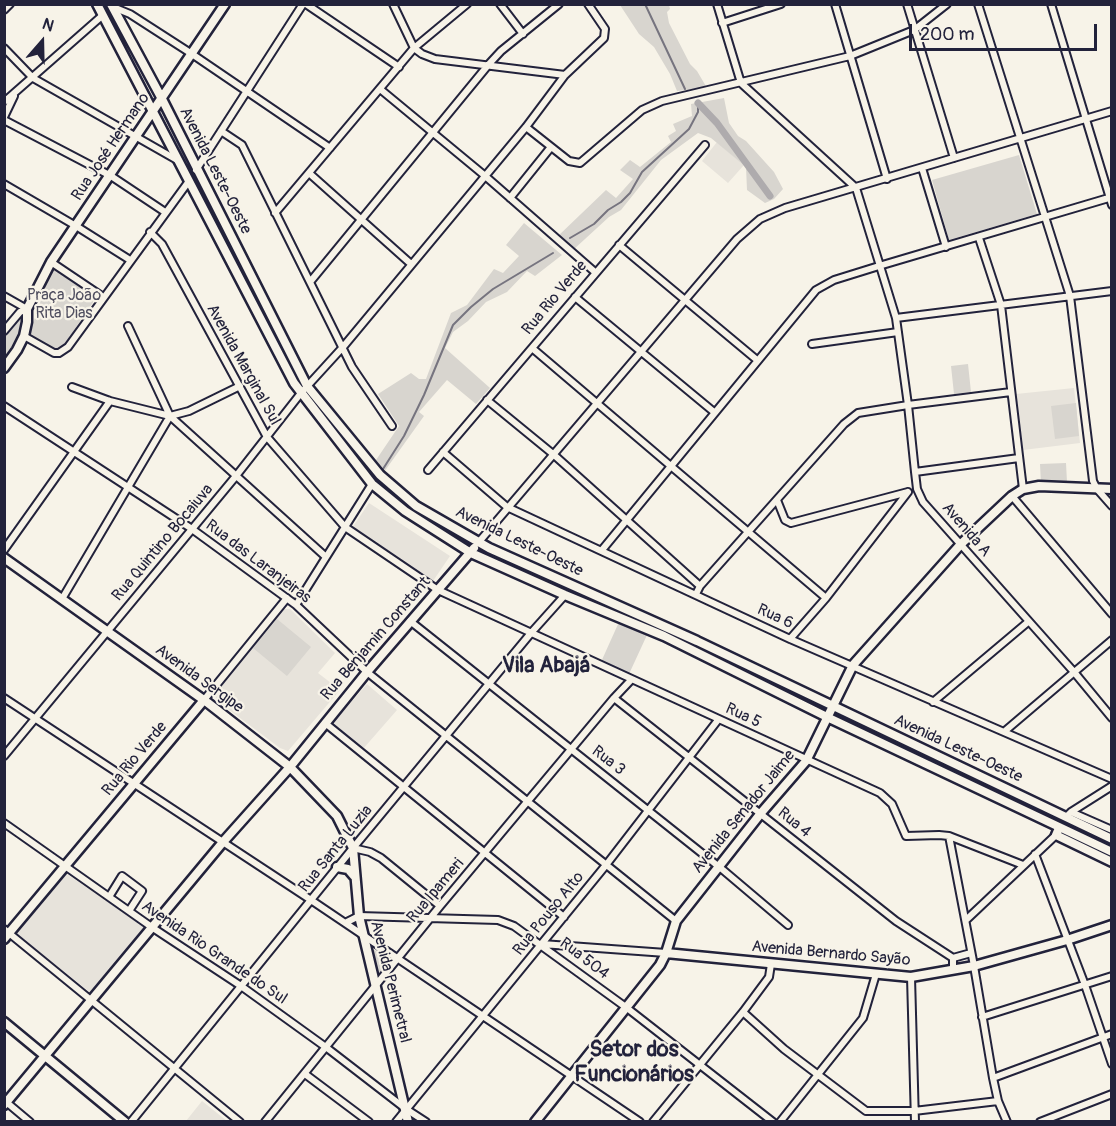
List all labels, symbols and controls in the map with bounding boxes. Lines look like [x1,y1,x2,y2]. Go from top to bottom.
north arrow [12,12,72,72]
scale bar [912,12,1100,50]
text: N [40,14,57,36]
text: 200 m [920,23,975,46]
street label: Rua José Hermano [68,89,154,205]
street label: Avenida Leste-Oeste [175,104,255,238]
street label: Rua Rio Verde [518,257,592,339]
park label: Praça João Rita Dias [27,286,101,324]
street label: Avenida Marginal Sul [202,301,284,429]
street label: Rua Quintino Bocaiuva [108,481,218,605]
street label: Avenida A [937,499,995,561]
street label: Avenida Leste-Oeste [452,503,586,581]
street label: Rua das Laranjeiras [201,516,315,608]
street label: Rua Benjamin Constant [317,573,435,705]
street label: Rua 6 [754,600,796,634]
street label: Avenida Sergipe [151,641,247,717]
district label: Vila Abajá [502,653,590,679]
street label: Rua 5 [722,700,764,732]
street label: Avenida Leste-Oeste [891,711,1025,787]
street label: Rua Rio Verde [98,718,172,800]
street label: Rua 3 [587,742,629,780]
street label: Avenida Senador Jaime [688,746,800,878]
street label: Rua Santa Luzia [295,802,377,896]
street label: Rua 4 [773,804,815,842]
street label: Rua Ipameri [403,855,469,927]
street label: Rua Pouso Alto [509,868,589,960]
street label: Avenida Rio Grande do Sul [138,897,290,1009]
street label: Avenida Perimetral [366,919,414,1045]
street label: Rua 504 [555,934,613,984]
street label: Avenida Bernardo Sayão [751,937,911,971]
district label: Setor dos Funcionários [574,1037,694,1088]

